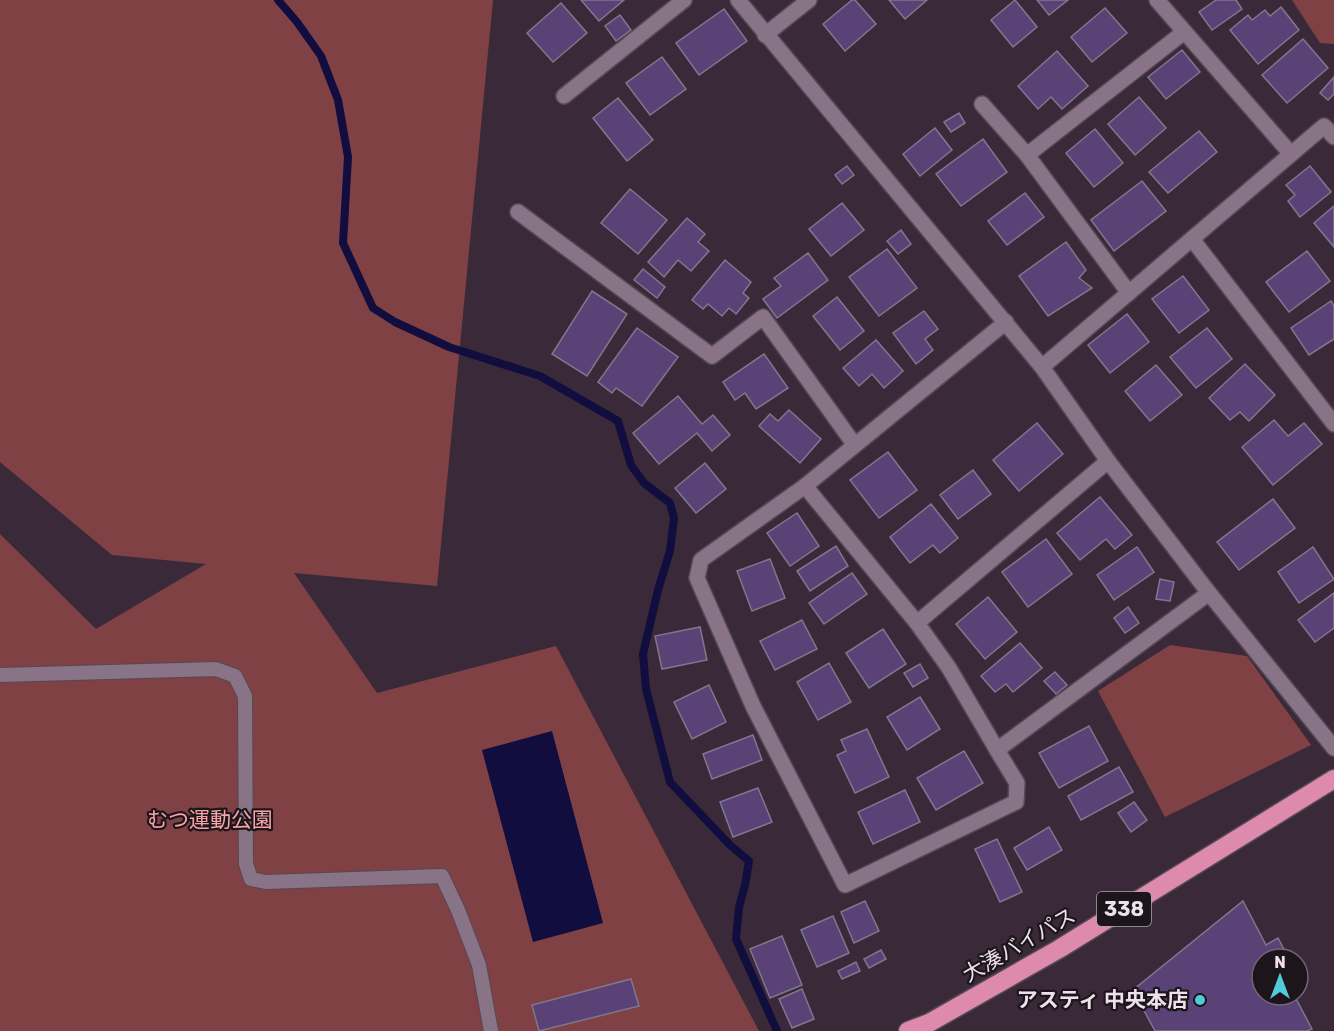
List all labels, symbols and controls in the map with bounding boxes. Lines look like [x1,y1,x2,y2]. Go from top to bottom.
park label: むつ運動公園 [147,807,273,832]
road number: 338 [1097,892,1151,926]
street label: 大湊バイパス [958,902,1079,987]
north arrow [1250,947,1310,1007]
text: N [1274,953,1286,972]
place label: アスティ 中央本店 [1017,987,1188,1012]
marker: アスティ 中央本店 [1193,993,1207,1007]

